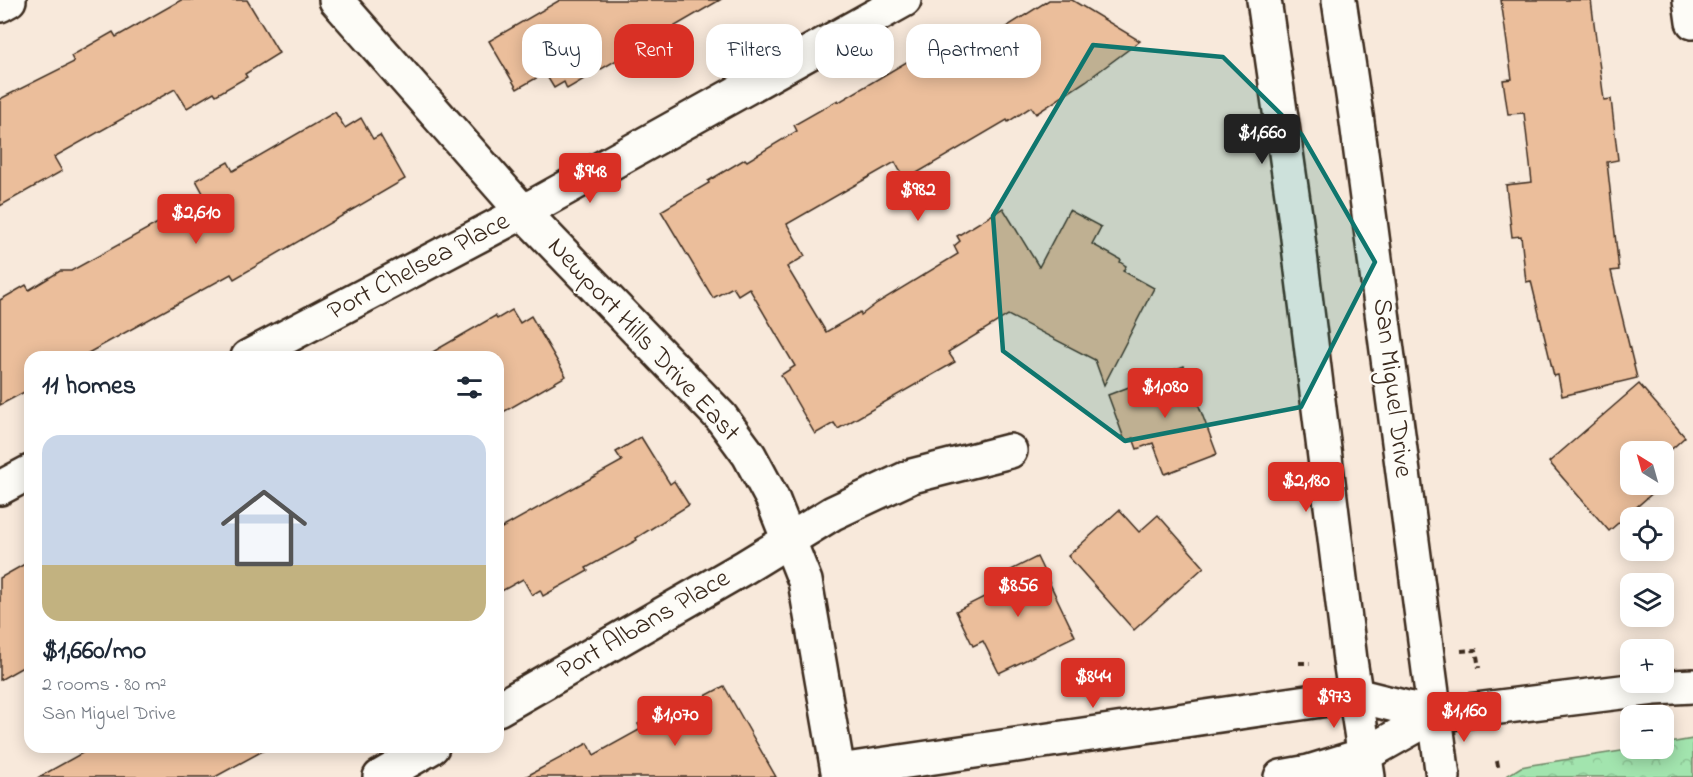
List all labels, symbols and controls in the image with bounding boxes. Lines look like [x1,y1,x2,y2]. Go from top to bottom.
chip: Buy [522,24,602,78]
chip: Rent [614,24,694,78]
chip: Filters [706,24,803,78]
chip: New [815,24,894,78]
chip: Apartment [906,24,1041,78]
pin: $1,660 [1213,114,1311,165]
text: $1,660 [1238,119,1286,148]
pin: $948 [554,153,626,204]
text: $948 [573,158,607,187]
pin: $982 [882,171,954,222]
text: $982 [900,176,936,205]
pin: $2,610 [147,194,245,245]
text: $2,610 [171,199,221,228]
street label: Port Chelsea Place [321,202,518,331]
street label: Newport Hills Drive East [537,229,749,451]
street label: San Miguel Drive [1362,296,1422,481]
text: 11 homes [42,368,136,406]
pin: $1,080 [1116,368,1214,419]
icon: filters [453,371,486,404]
text: $1,080 [1142,373,1188,402]
north arrow [1620,441,1674,495]
map controls [1620,441,1674,759]
pin: $2,180 [1257,462,1355,513]
text: $2,180 [1282,467,1330,496]
icon: home [210,474,318,582]
button: locate [1620,507,1674,561]
street label: Port Albans Place [551,559,738,690]
pin: $856 [982,567,1054,618]
text: $856 [998,572,1038,601]
button: layers [1620,573,1674,627]
text: $1,660/mo [42,633,146,671]
button: + [1620,639,1674,693]
pin: $844 [1057,658,1129,709]
text: $844 [1075,663,1111,692]
text: 2 rooms · 80 m² [42,671,167,700]
pin: $973 [1298,678,1370,729]
text: $973 [1317,683,1351,712]
pin: $1,160 [1415,692,1513,743]
pin: $1,070 [626,696,724,747]
text: $1,160 [1441,697,1487,726]
text: San Miguel Drive [42,700,176,729]
text: $1,070 [651,701,699,730]
button: − [1620,705,1674,759]

